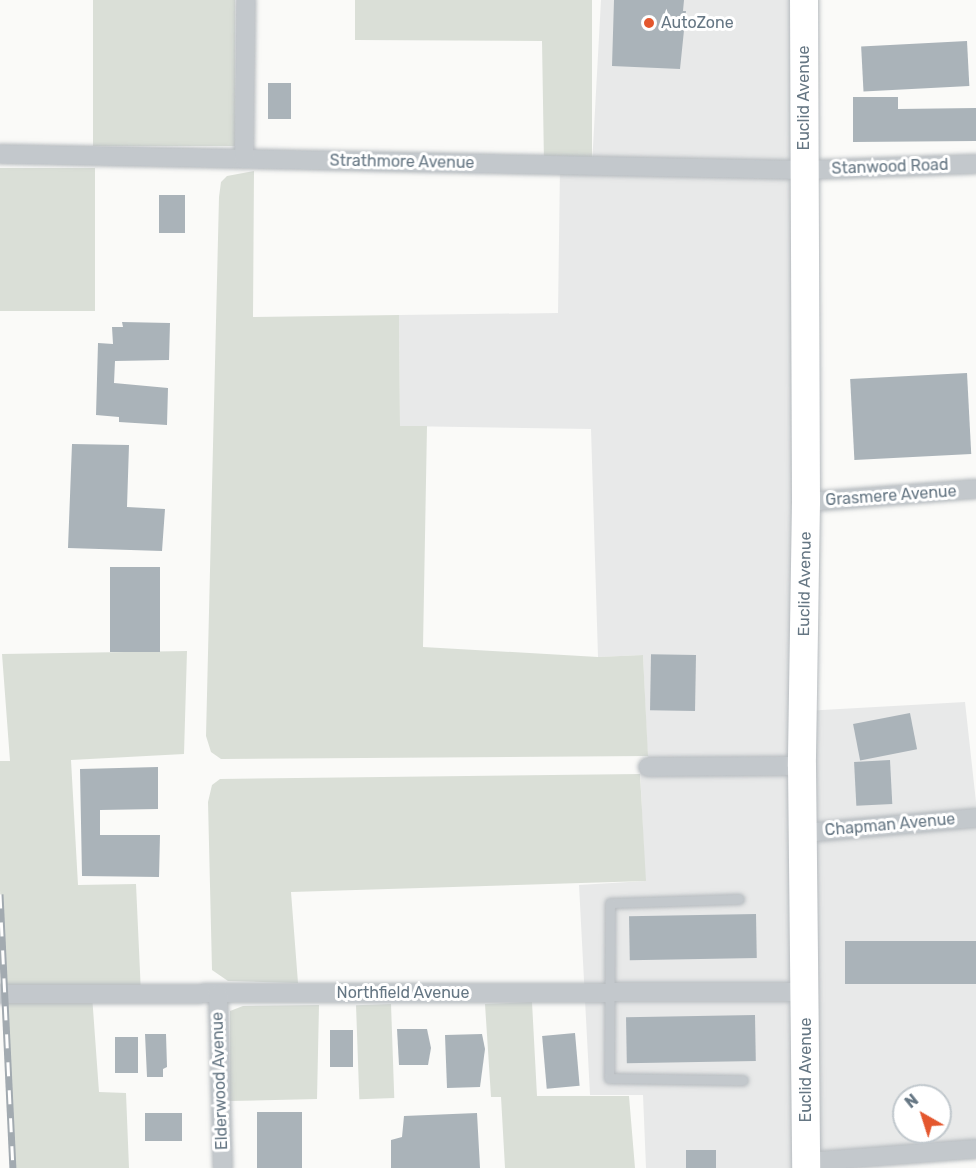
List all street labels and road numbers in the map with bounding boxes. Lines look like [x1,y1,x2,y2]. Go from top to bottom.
street label: Euclid Avenue [794,45,814,151]
street label: Strathmore Avenue [329,151,475,173]
street label: Stanwood Road [831,155,949,179]
street label: Grasmere Avenue [825,482,957,510]
street label: Euclid Avenue [794,531,816,637]
street label: Chapman Avenue [824,810,956,840]
street label: Northfield Avenue [336,983,470,1003]
street label: Elderwood Avenue [208,1011,232,1151]
street label: Euclid Avenue [796,1017,816,1123]

